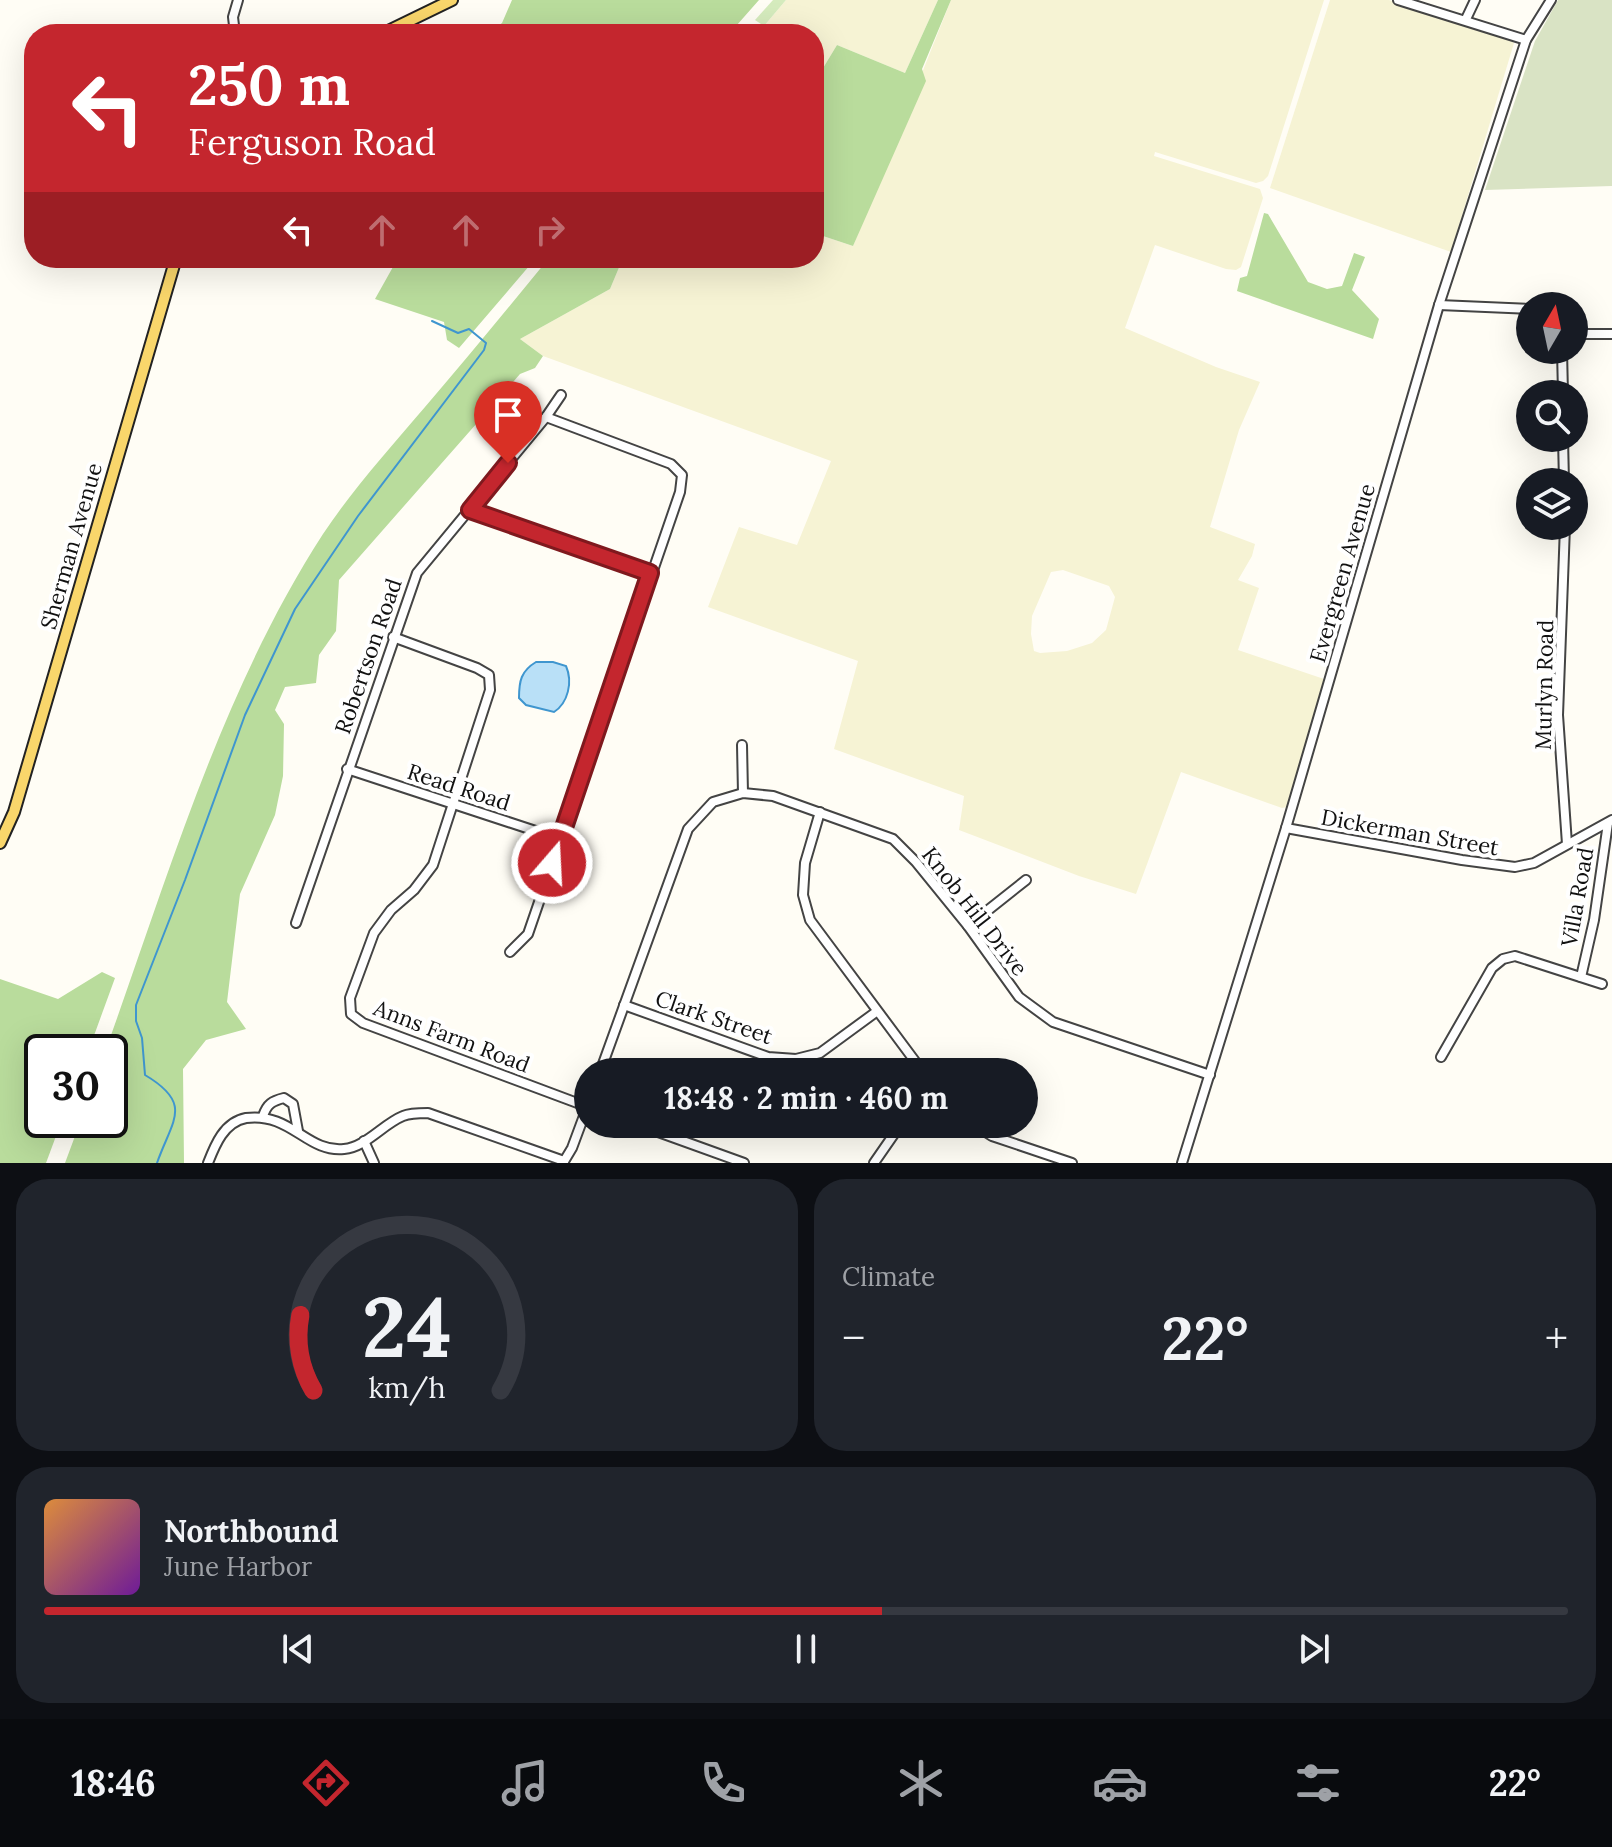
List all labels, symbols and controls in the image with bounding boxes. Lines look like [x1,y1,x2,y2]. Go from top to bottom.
text: 250 m [188,49,350,120]
icon: left [56,56,160,160]
text: Ferguson Road [188,119,436,165]
icon: left [276,208,320,252]
icon: ahead [360,208,404,252]
icon: ahead [444,208,488,252]
icon: right [528,208,572,252]
north arrow [1516,292,1588,364]
map controls [1516,292,1588,540]
button: search [1516,380,1588,452]
pin [474,381,542,463]
icon: arrive [486,393,530,437]
street label: Sherman Avenue [34,459,108,632]
button: layers [1516,468,1588,540]
street label: Evergreen Avenue [1303,480,1381,666]
street label: Robertson Road [328,575,408,737]
street label: Murlyn Road [1529,620,1559,750]
street label: Read Road [404,757,514,817]
street label: Dickerman Street [1319,803,1501,861]
position arrow [510,821,594,905]
street label: Knob Hill Drive [916,841,1034,981]
street label: Villa Road [1554,845,1600,950]
street label: Clark Street [652,984,777,1050]
street label: Anns Farm Road [369,993,534,1079]
speed limit sign: 30 [24,1034,128,1138]
text: 18:48 · 2 min · 460 m [664,1079,948,1117]
text: Climate [842,1260,935,1293]
text: 24 [362,1273,452,1380]
text: 22° [1162,1300,1248,1376]
text: − [842,1310,865,1366]
text: + [1545,1310,1568,1366]
text: km/h [368,1369,446,1406]
text: Northbound [164,1512,339,1550]
text: June Harbor [164,1550,312,1583]
icon: previous [276,1627,320,1671]
icon: pause [784,1627,828,1671]
icon: next [1292,1627,1336,1671]
icon: directions [298,1755,354,1811]
icon: music [497,1755,553,1811]
icon: phone [695,1755,751,1811]
icon: climate [893,1755,949,1811]
icon: car [1092,1755,1148,1811]
icon: filters [1290,1755,1346,1811]
text: 18:46 [71,1760,156,1806]
text: 22° [1489,1760,1541,1806]

